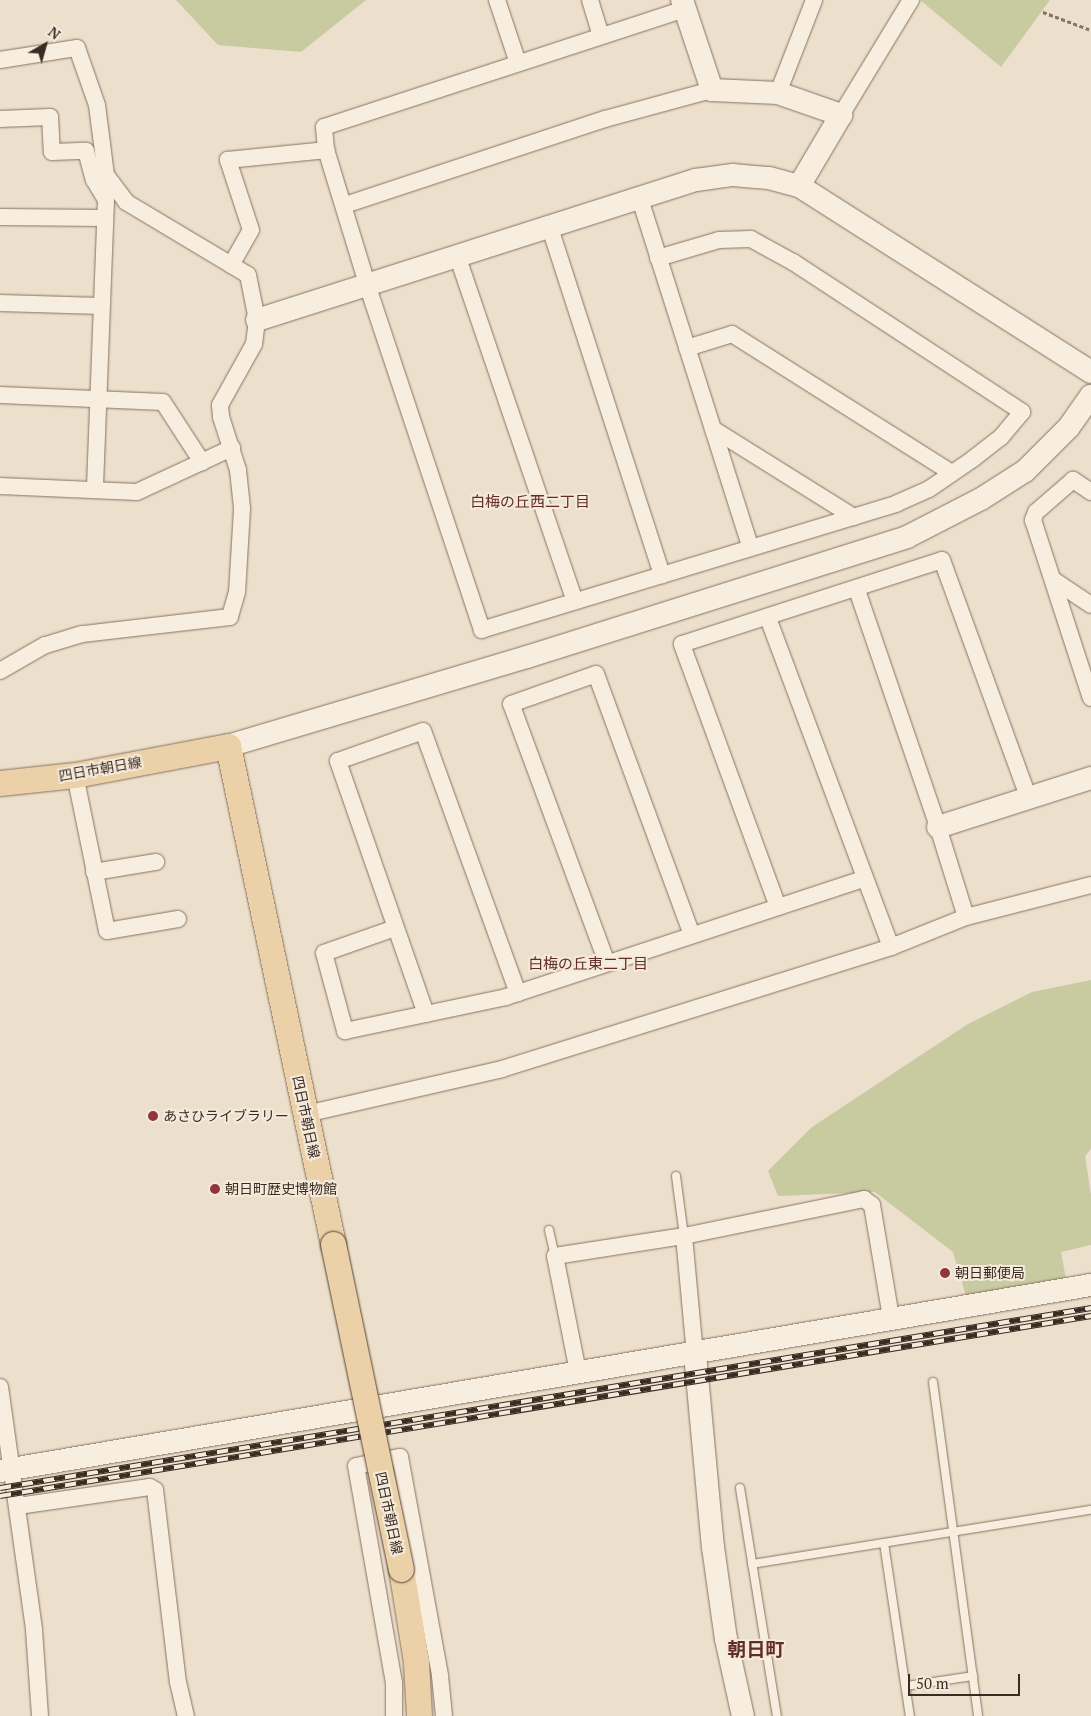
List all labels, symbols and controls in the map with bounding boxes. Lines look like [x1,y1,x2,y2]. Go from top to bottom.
north arrow [20,20,70,70]
text: N [45,22,65,44]
district label: 白梅の丘西二丁目 [470,493,590,511]
street label: 四日市朝日線 [57,753,143,785]
district label: 白梅の丘東二丁目 [528,955,648,973]
street label: 四日市朝日線 [289,1074,323,1160]
place label: あさひライブラリー [163,1108,289,1124]
marker: あさひライブラリー [147,1110,159,1122]
place label: 朝日町歴史博物館 [225,1181,337,1197]
marker: 朝日町歴史博物館 [209,1183,221,1195]
place label: 朝日郵便局 [955,1265,1025,1281]
marker: 朝日郵便局 [939,1267,951,1279]
street label: 四日市朝日線 [372,1470,406,1556]
district label: 朝日町 [728,1638,784,1660]
scale bar [911,1664,1024,1696]
text: 50 m [916,1673,949,1693]

